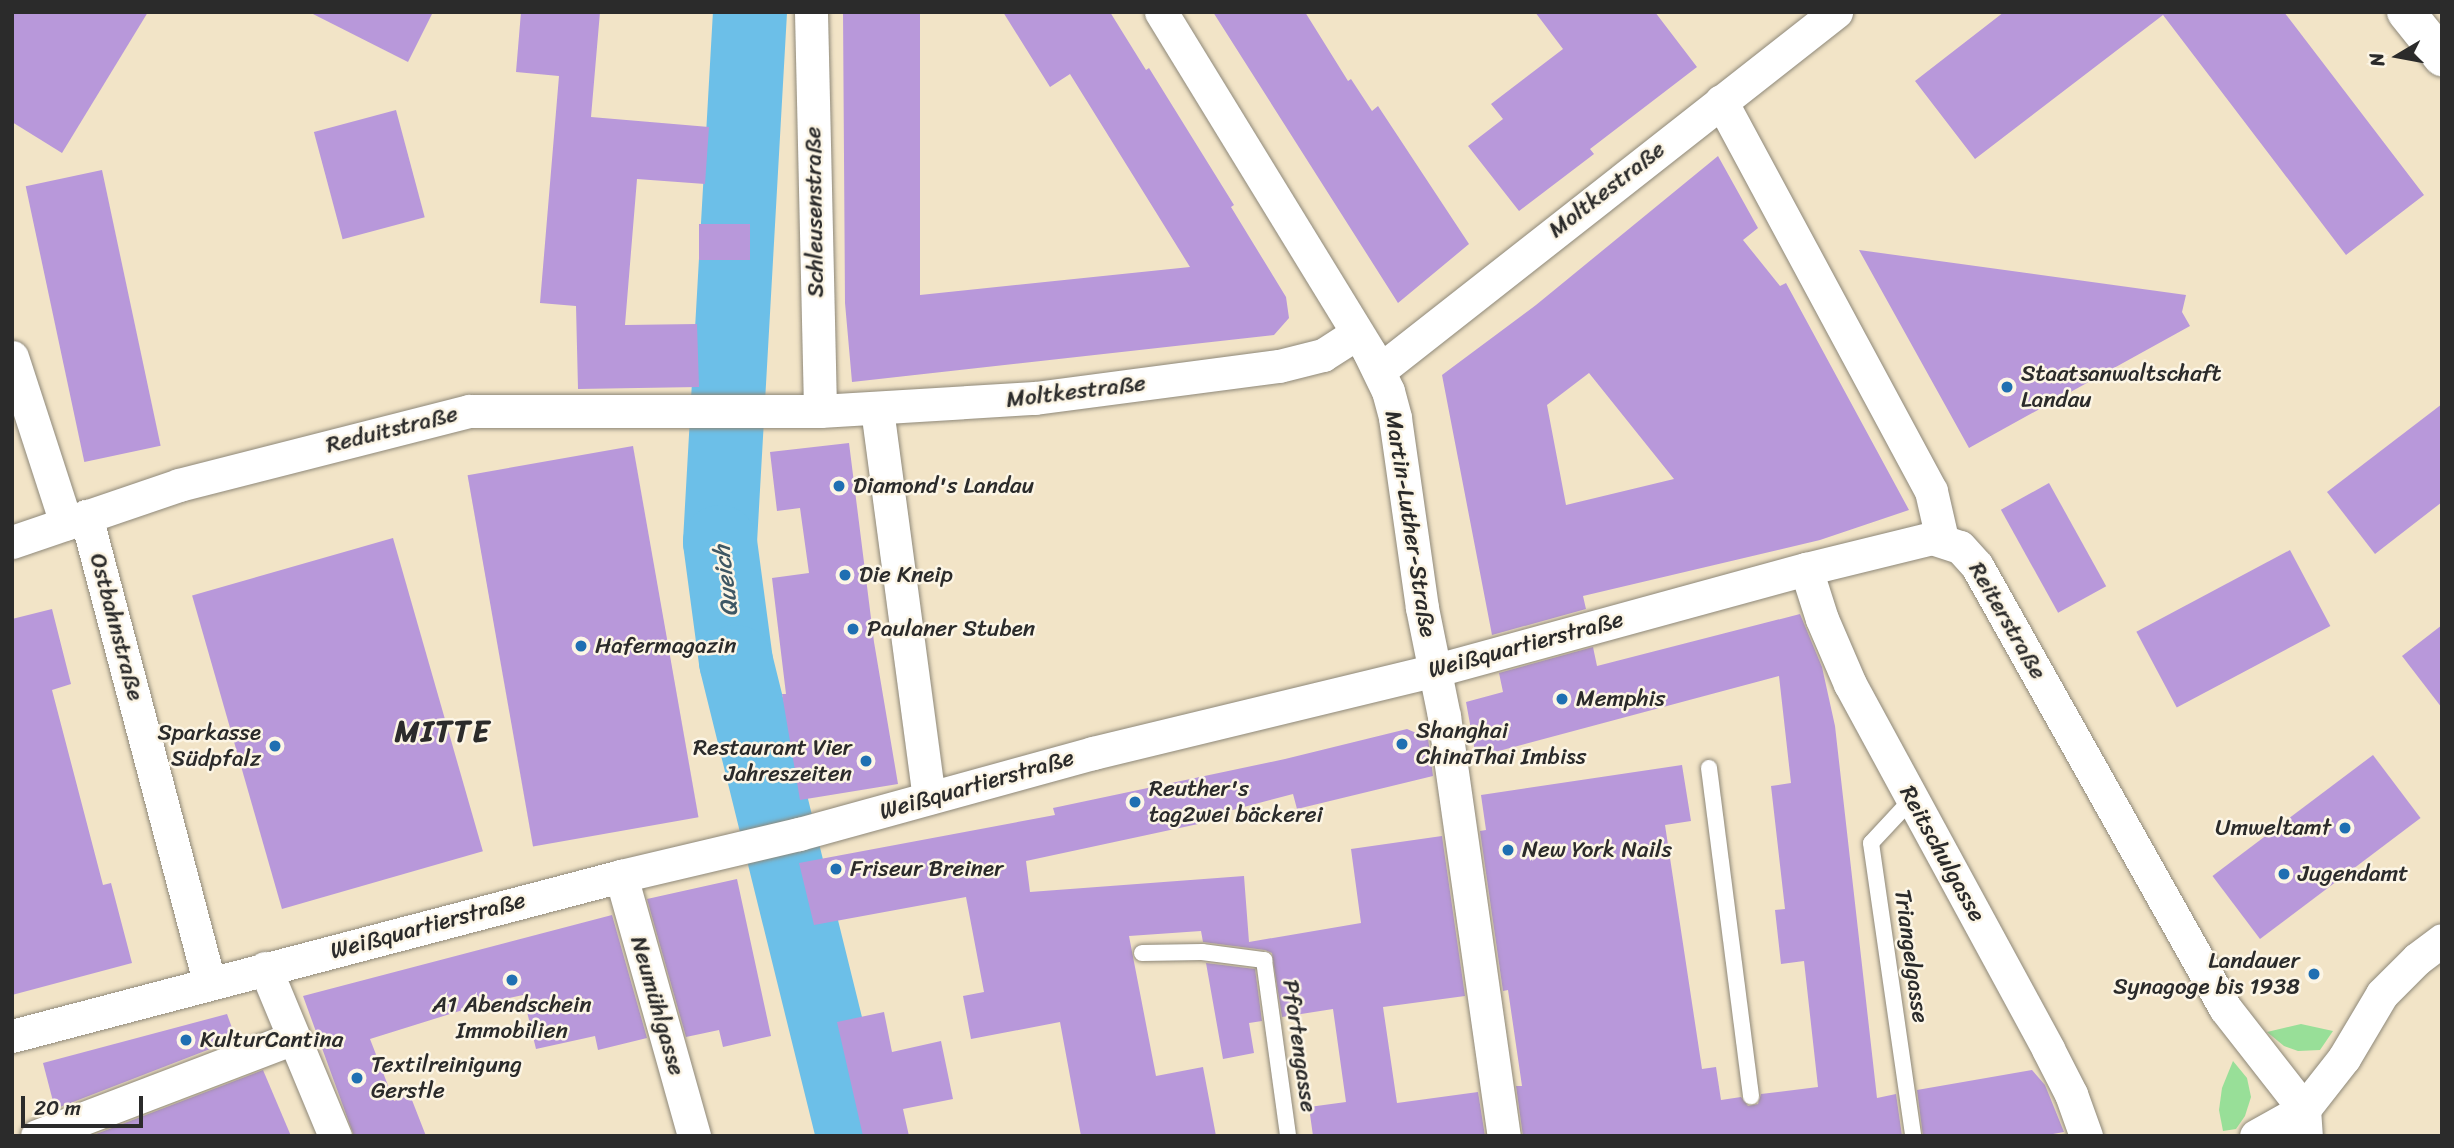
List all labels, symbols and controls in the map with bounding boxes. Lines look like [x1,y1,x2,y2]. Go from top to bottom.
north arrow [2363,21,2433,91]
text: N [2359,50,2394,69]
street label: Schleusenstraße [800,126,830,298]
street label: Moltkestraße [1543,136,1671,244]
place label: Staatsanwaltschaft Landau [2021,360,2221,414]
street label: Moltkestraße [1005,370,1147,414]
marker: Staatsanwaltschaft Landau [1999,379,2015,395]
street label: Reduitstraße [323,400,461,460]
street label: Martin-Luther-Straße [1378,409,1442,639]
place label: Diamond's Landau [853,472,1034,500]
marker: Diamond's Landau [831,478,847,494]
water label: Queich [707,544,745,618]
street label: Ostbahnstraße [83,550,149,704]
street label: Reiterstraße [1962,557,2052,685]
place label: Die Kneip [859,561,954,589]
marker: Die Kneip [837,567,853,583]
street label: Weißquartierstraße [1425,606,1627,684]
place label: Paulaner Stuben [867,615,1036,643]
marker: Paulaner Stuben [845,621,861,637]
place label: Hafermagazin [595,632,736,660]
marker: Hafermagazin [573,638,589,654]
place label: Memphis [1576,685,1665,713]
marker: Memphis [1554,691,1570,707]
district label: MITTE [397,713,489,749]
place label: Shanghai ChinaThai Imbiss [1416,717,1586,771]
place label: Sparkasse Südpfalz [157,719,261,773]
place label: Restaurant Vier Jahreszeiten [691,734,852,788]
marker: Shanghai ChinaThai Imbiss [1394,736,1410,752]
marker: Sparkasse Südpfalz [267,738,283,754]
street label: Weißquartierstraße [877,744,1077,826]
marker: Restaurant Vier Jahreszeiten [858,753,874,769]
place label: Reuther's tag2wei bäckerei [1149,775,1323,829]
street label: Reitschulgasse [1893,781,1991,927]
marker: Reuther's tag2wei bäckerei [1127,794,1143,810]
place label: Umweltamt [2215,814,2331,842]
marker: Umweltamt [2337,820,2353,836]
place label: New York Nails [1522,836,1672,864]
marker: New York Nails [1500,842,1516,858]
place label: Friseur Breiner [850,855,1003,883]
place label: Jugendamt [2298,860,2408,888]
marker: Friseur Breiner [828,861,844,877]
marker: Jugendamt [2276,866,2292,882]
street label: Weißquartierstraße [327,887,529,965]
street label: Triangelgasse [1888,887,1934,1025]
street label: Neumühlgasse [624,933,690,1079]
place label: Landauer Synagoge bis 1938 [2112,947,2300,1001]
marker: Landauer Synagoge bis 1938 [2306,966,2322,982]
marker: A1 Abendschein Immobilien [504,972,520,988]
street label: Pfortengasse [1276,978,1322,1114]
place label: A1 Abendschein Immobilien [432,991,592,1045]
place label: KulturCantina [200,1026,343,1054]
marker: KulturCantina [178,1032,194,1048]
place label: Textilreinigung Gerstle [371,1051,522,1105]
marker: Textilreinigung Gerstle [349,1070,365,1086]
scale bar [24,1082,147,1126]
text: 20 m [34,1089,81,1127]

